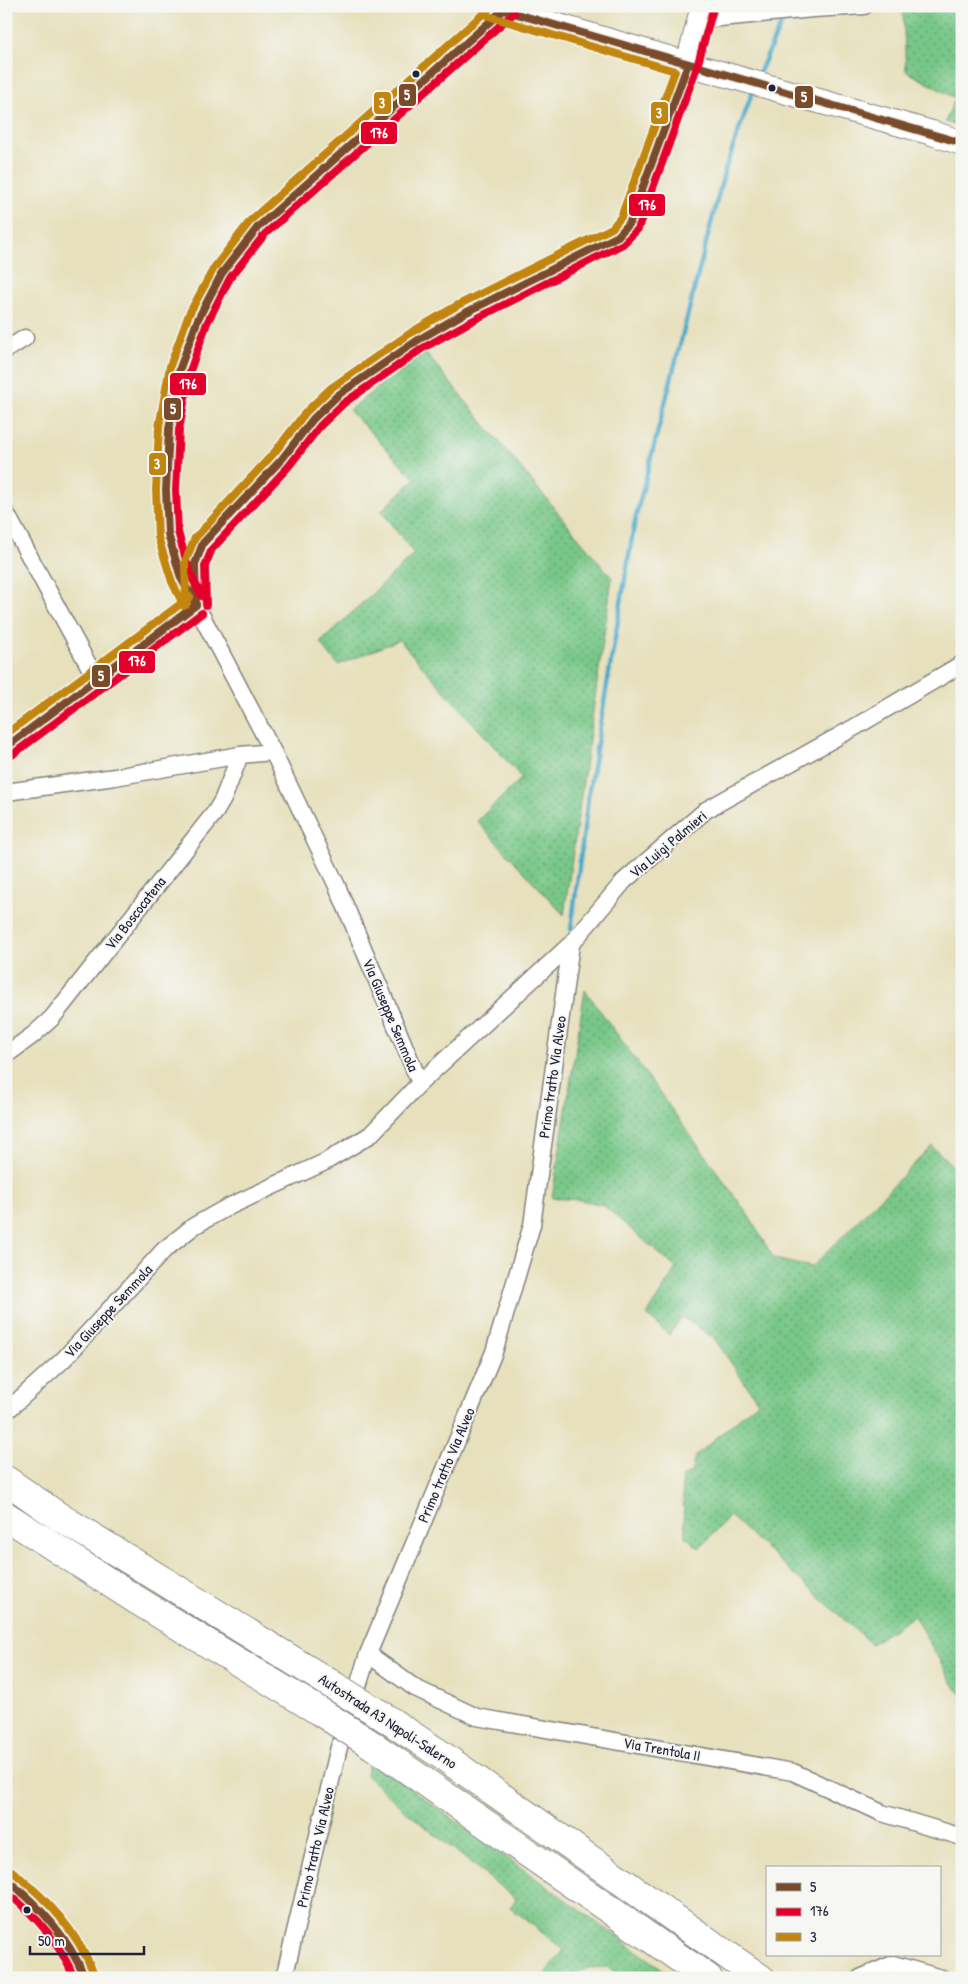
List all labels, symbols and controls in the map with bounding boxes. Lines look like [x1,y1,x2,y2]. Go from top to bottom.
unlabelled marker [411,69,421,79]
line badge: 5 [398,83,417,107]
unlabelled marker [767,83,777,93]
text: 5 [404,85,410,104]
line badge: 5 [794,85,814,109]
text: 5 [801,87,807,106]
line badge: 3 [373,91,392,115]
text: 3 [379,93,386,112]
line badge: 3 [650,101,669,125]
text: 3 [656,103,663,122]
line badge: 176 [360,121,398,145]
text: 176 [370,123,388,142]
line badge: 176 [628,193,666,217]
text: 176 [638,195,656,214]
line badge: 176 [169,372,207,396]
text: 176 [179,374,197,393]
line badge: 5 [163,397,182,421]
text: 5 [170,399,176,418]
line badge: 3 [148,452,167,476]
text: 3 [154,454,161,473]
line badge: 176 [118,650,156,674]
text: 176 [128,651,146,670]
line badge: 5 [91,664,111,688]
text: 5 [98,666,104,685]
street label: Via Luigi Palmieri [625,805,711,883]
street label: Via Boscocatena [100,872,170,954]
street label: Via Giuseppe Semmola [358,955,424,1075]
street label: Primo tratto Via Alveo [533,1015,571,1139]
street label: Via Giuseppe Semmola [59,1260,157,1362]
street label: Primo tratto Via Alveo [412,1404,480,1526]
street label: Autostrada A3 Napoli-Salerno [315,1668,461,1774]
street label: Via Trentola II [622,1732,702,1766]
street label: Primo tratto Via Alveo [291,1785,339,1909]
legend [766,1866,940,1956]
text: 5 [810,1876,817,1897]
text: 176 [810,1900,829,1921]
unlabelled marker [22,1905,32,1915]
scale bar [30,1924,144,1956]
text: 3 [810,1926,817,1947]
text: 50 m [38,1930,65,1951]

